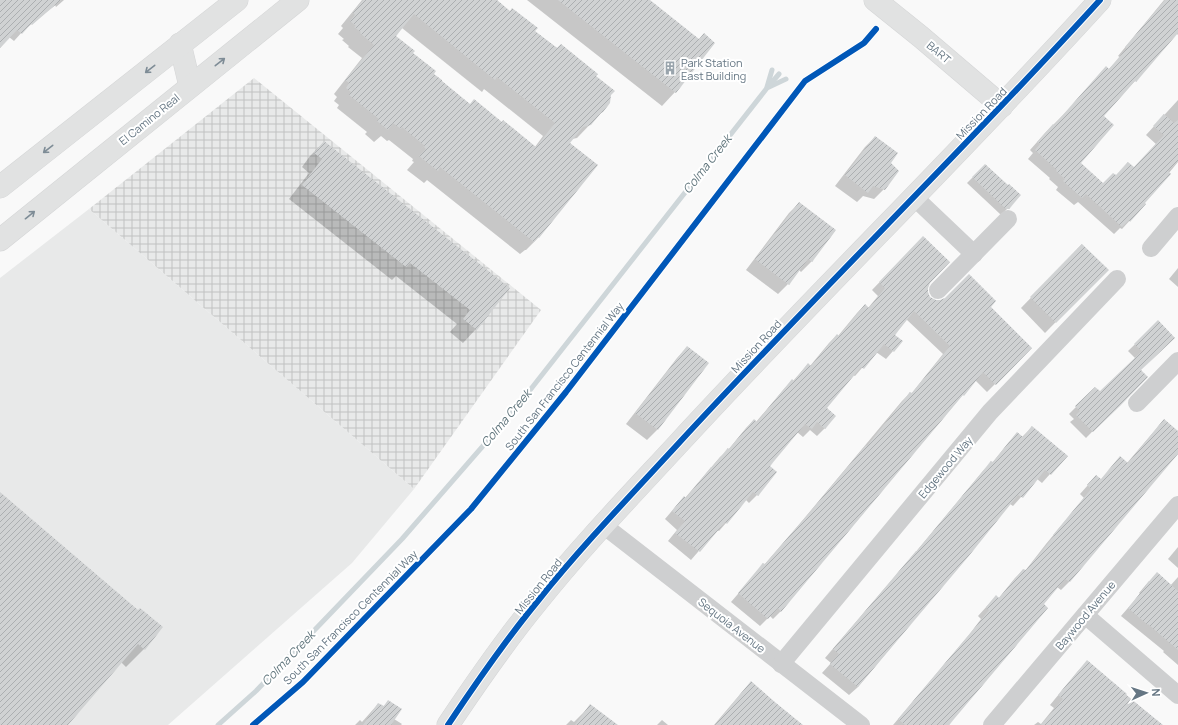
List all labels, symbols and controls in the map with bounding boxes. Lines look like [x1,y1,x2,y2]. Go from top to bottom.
street label: BART [924,38,955,67]
place label: Park Station East Building [681,55,746,83]
one-way arrow [215,58,226,66]
building icon: Park Station East Building [662,60,678,76]
one-way arrow [144,64,155,73]
street label: Mission Road [952,84,1010,142]
street label: El Camino Real [116,90,182,148]
water label: Colma Creek [679,129,737,197]
one-way arrow [42,145,53,154]
one-way arrow [25,211,36,220]
street label: South San Francisco Centennial Way [501,299,627,453]
street label: Mission Road [728,316,784,376]
water label: Colma Creek [477,384,536,450]
street label: Edgewood Way [915,433,976,501]
street label: South San Francisco Centennial Way [279,546,421,688]
street label: Mission Road [511,555,565,617]
street label: Baywood Avenue [1052,577,1119,653]
street label: Sequoia Avenue [695,594,769,656]
water label: Colma Creek [257,625,320,689]
north arrow [1126,673,1166,713]
text: N [1149,688,1164,697]

